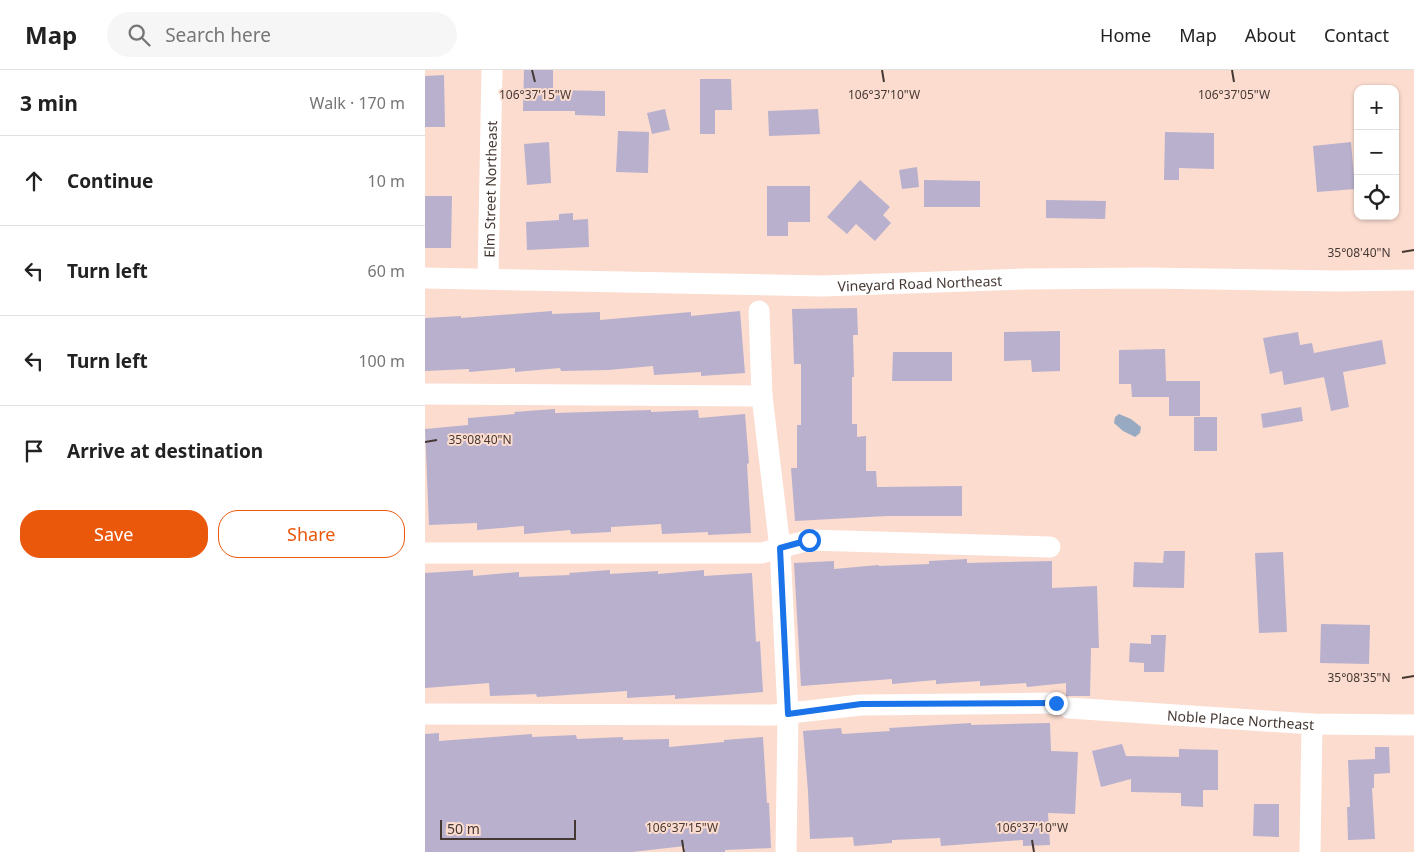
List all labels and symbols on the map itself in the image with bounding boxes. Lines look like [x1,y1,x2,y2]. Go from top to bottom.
text: 106°37'15"W [499,86,571,103]
text: 106°37'10"W [848,86,920,103]
text: 106°37'05"W [1198,86,1270,103]
street label: Elm Street Northeast [479,120,501,258]
text: 35°08'40"N [1327,244,1391,261]
street label: Vineyard Road Northeast [837,270,1002,295]
text: 35°08'40"N [448,431,512,448]
route start [798,529,821,552]
text: 35°08'35"N [1327,669,1391,686]
route end [1045,692,1068,715]
street label: Noble Place Northeast [1166,705,1315,734]
scale bar [440,817,576,840]
text: 106°37'15"W [646,819,718,836]
text: 106°37'10"W [996,819,1068,836]

